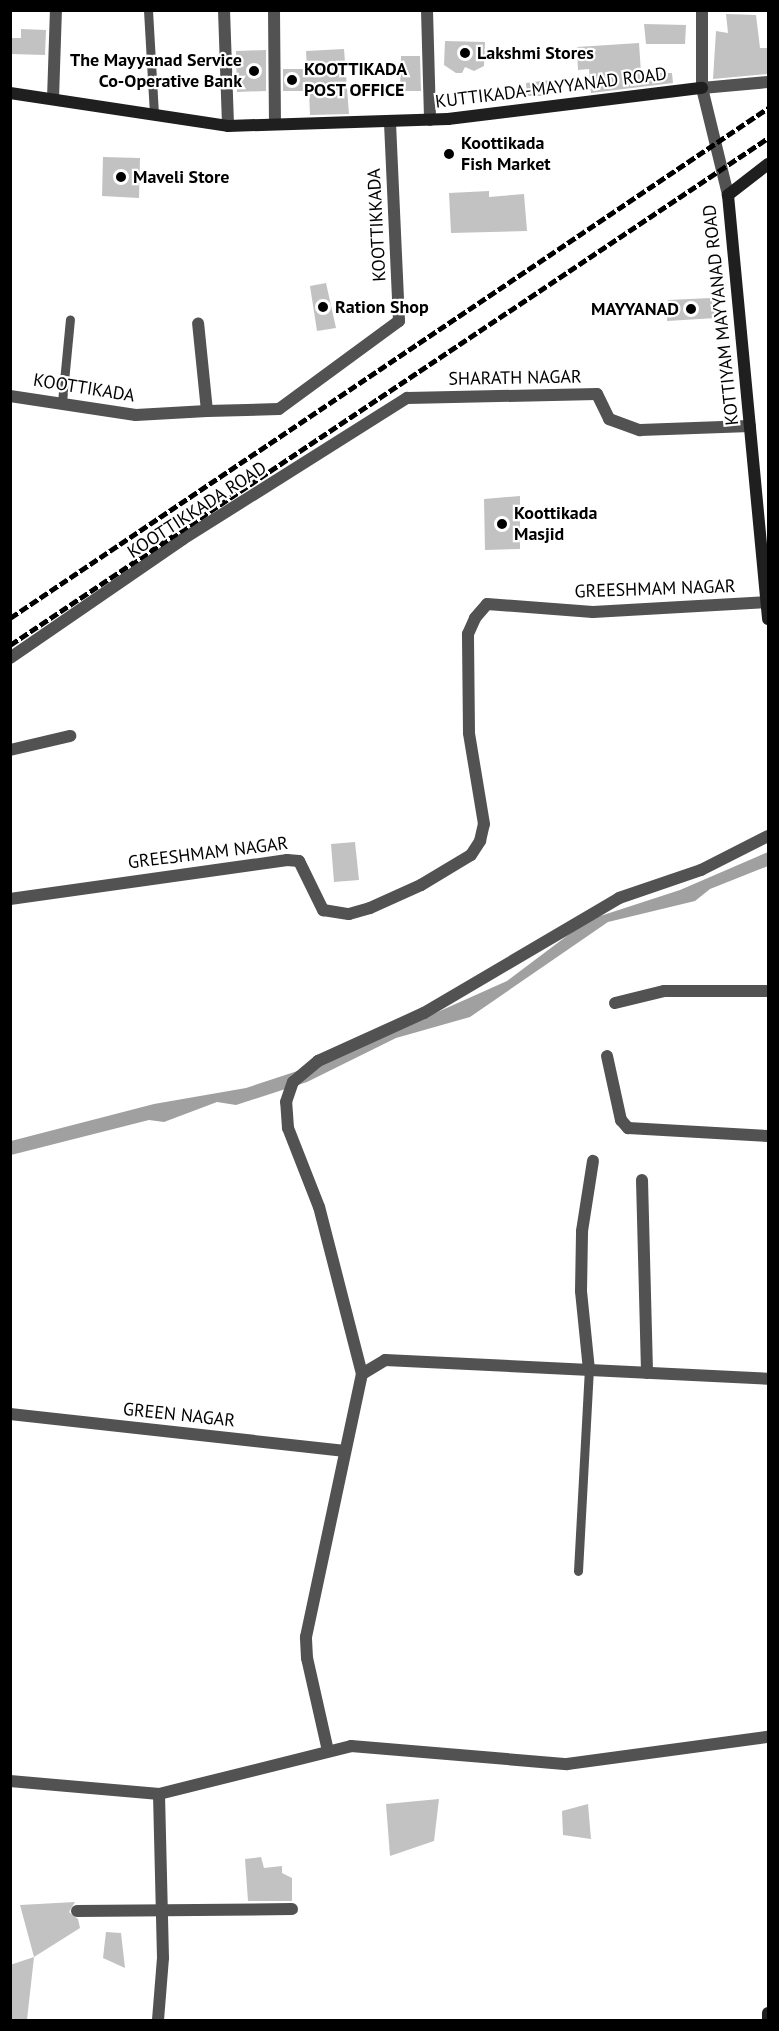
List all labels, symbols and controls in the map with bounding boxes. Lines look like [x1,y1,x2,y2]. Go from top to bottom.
place label: Lakshmi Stores [477,42,594,64]
marker: Lakshmi Stores [458,46,472,60]
place label: The Mayyanad Service Co-Operative Bank [70,50,242,92]
place label: KOOTTIKADA POST OFFICE [304,59,407,101]
street label: KUTTIKADA-MAYYANAD ROAD [434,63,668,113]
marker: The Mayyanad Service Co-Operative Bank [247,64,261,78]
marker: KOOTTIKADA POST OFFICE [285,73,299,87]
place label: Koottikada Fish Market [461,133,551,176]
marker: Koottikada Fish Market [442,147,456,161]
place label: Maveli Store [133,166,229,188]
street label: KOOTTIKKADA [363,168,391,282]
marker: Maveli Store [114,170,128,184]
street label: KOTTIYAM MAYYANAD ROAD [699,204,743,426]
place label: Ration Shop [335,296,429,318]
place label: MAYYANAD [591,298,679,320]
marker: Ration Shop [316,300,330,314]
marker: MAYYANAD [684,302,698,316]
street label: SHARATH NAGAR [448,366,582,390]
street label: KOOTTIKADA [32,369,136,407]
street label: KOOTTIKKADA ROAD [123,457,271,563]
place label: Koottikada Masjid [514,503,597,546]
marker: Koottikada Masjid [495,517,509,531]
street label: GREESHMAM NAGAR [574,575,736,603]
street label: GREESHMAM NAGAR [127,832,289,874]
street label: GREEN NAGAR [122,1398,236,1432]

